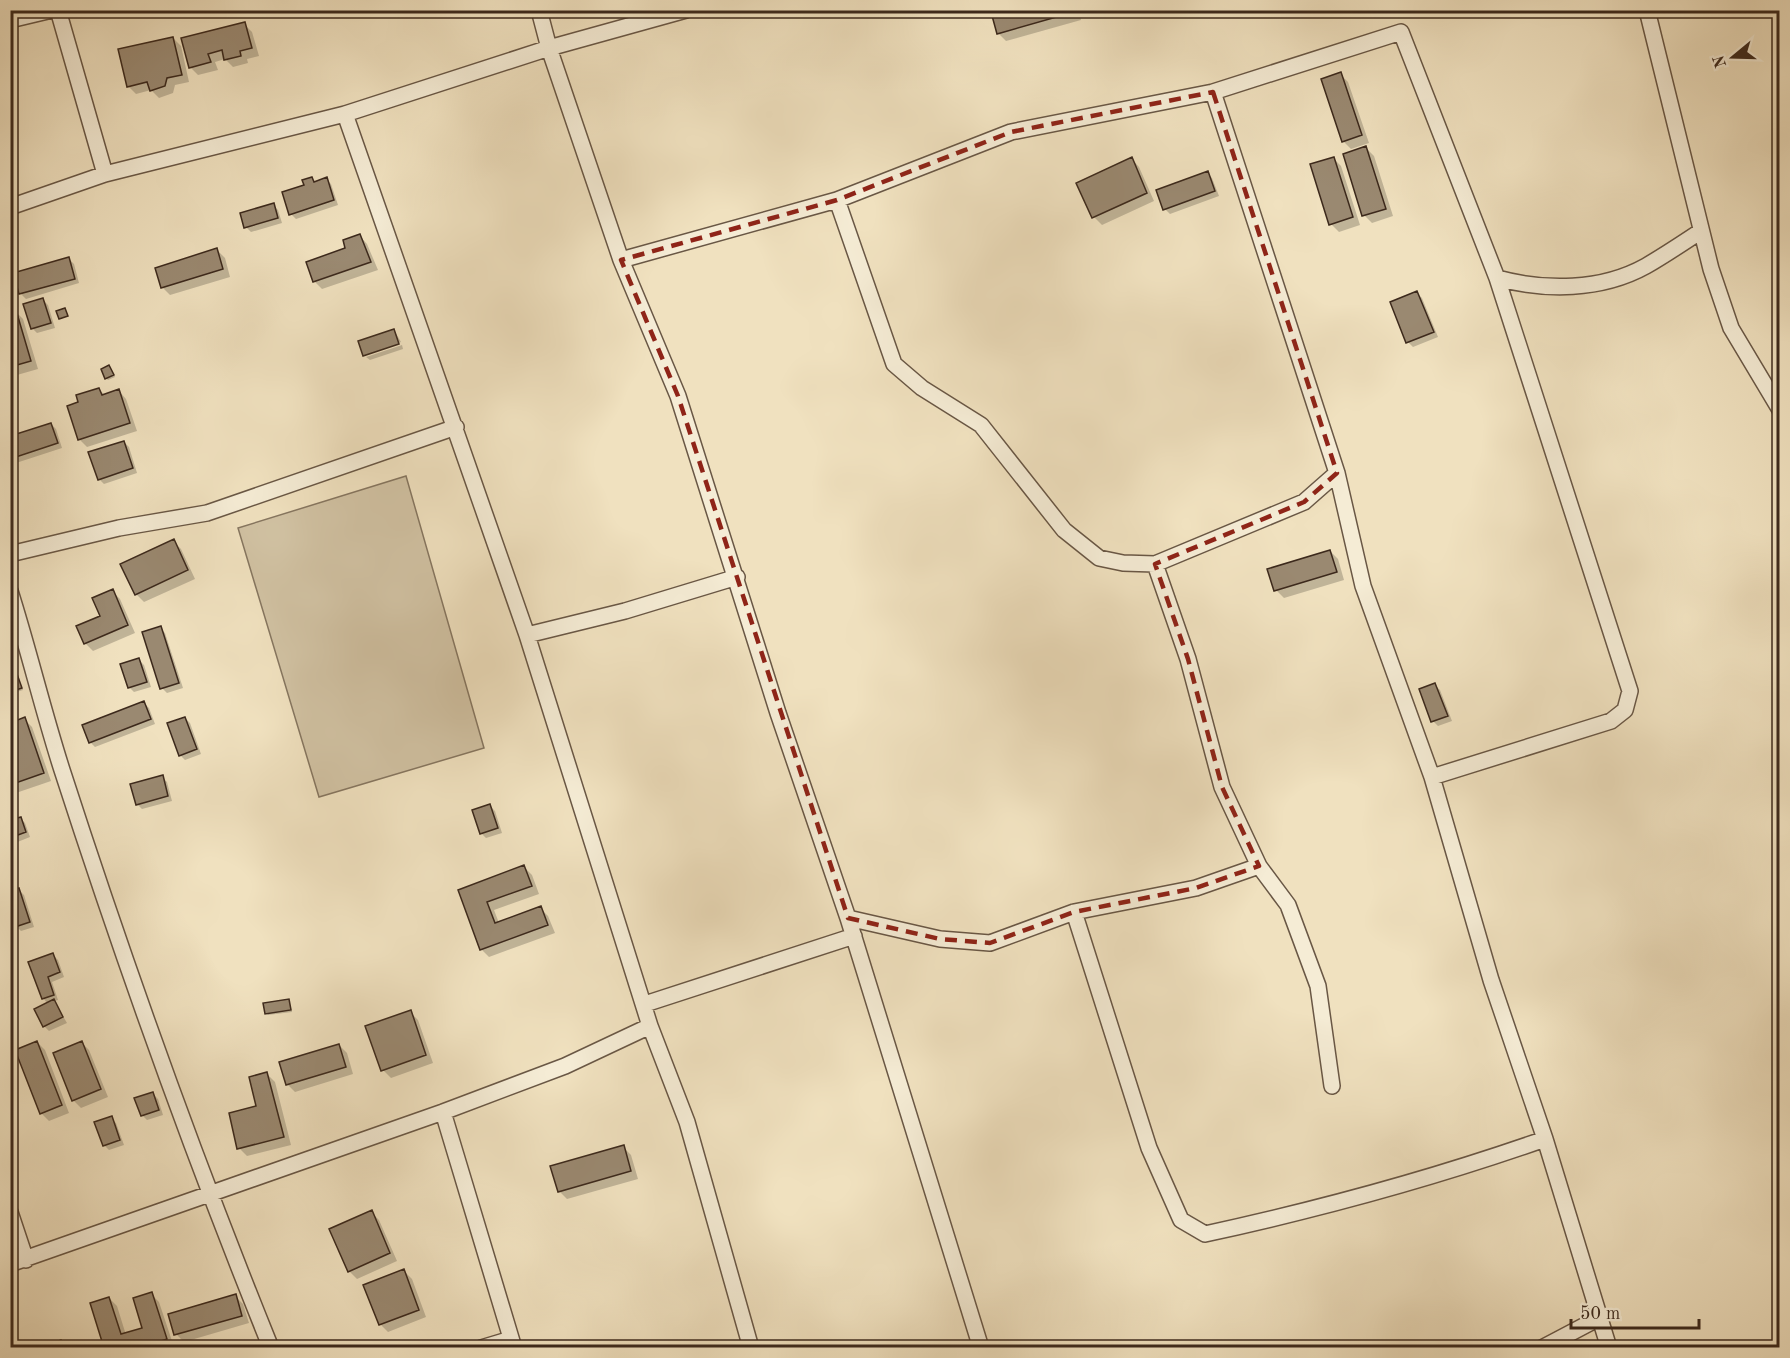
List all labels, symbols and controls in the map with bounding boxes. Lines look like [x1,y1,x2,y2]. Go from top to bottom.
north arrow [1703,27,1763,87]
text: N [1711,52,1730,70]
scale bar [1571,1292,1698,1330]
text: 50 m [1580,1305,1620,1323]

